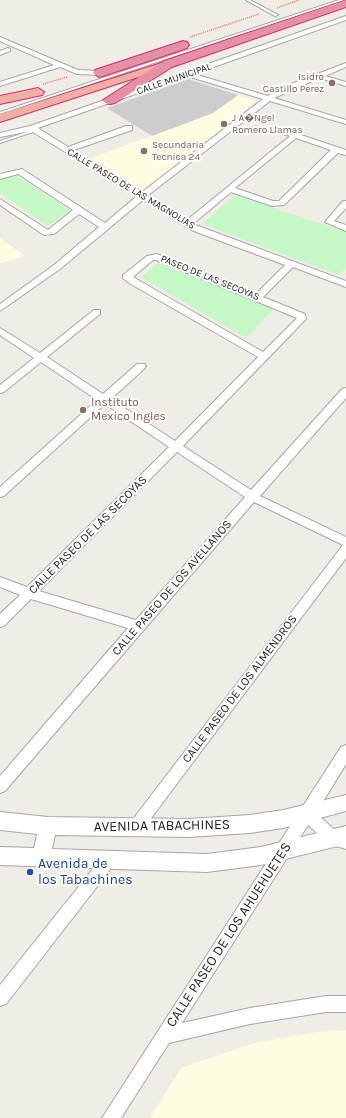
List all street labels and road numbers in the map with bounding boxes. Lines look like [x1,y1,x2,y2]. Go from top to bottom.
street label: CALLE MUNICIPAL [135,61,213,97]
street label: CALLE PASEO DE LAS MAGNOLIAS [65,146,197,232]
street label: PASEO DE LAS SECOYAS [159,253,261,303]
street label: CALLE PASEO DE LAS SECOYAS [26,473,150,597]
street label: CALLE PASEO DE LOS AVELLANOS [109,517,235,659]
street label: CALLE PASEO DE LOS ALMENDROS [180,612,300,766]
street label: AVENIDA TABACHINES [94,816,230,836]
street label: CALLE PASEO DE LOS AHUEHUETES [163,840,295,1030]

